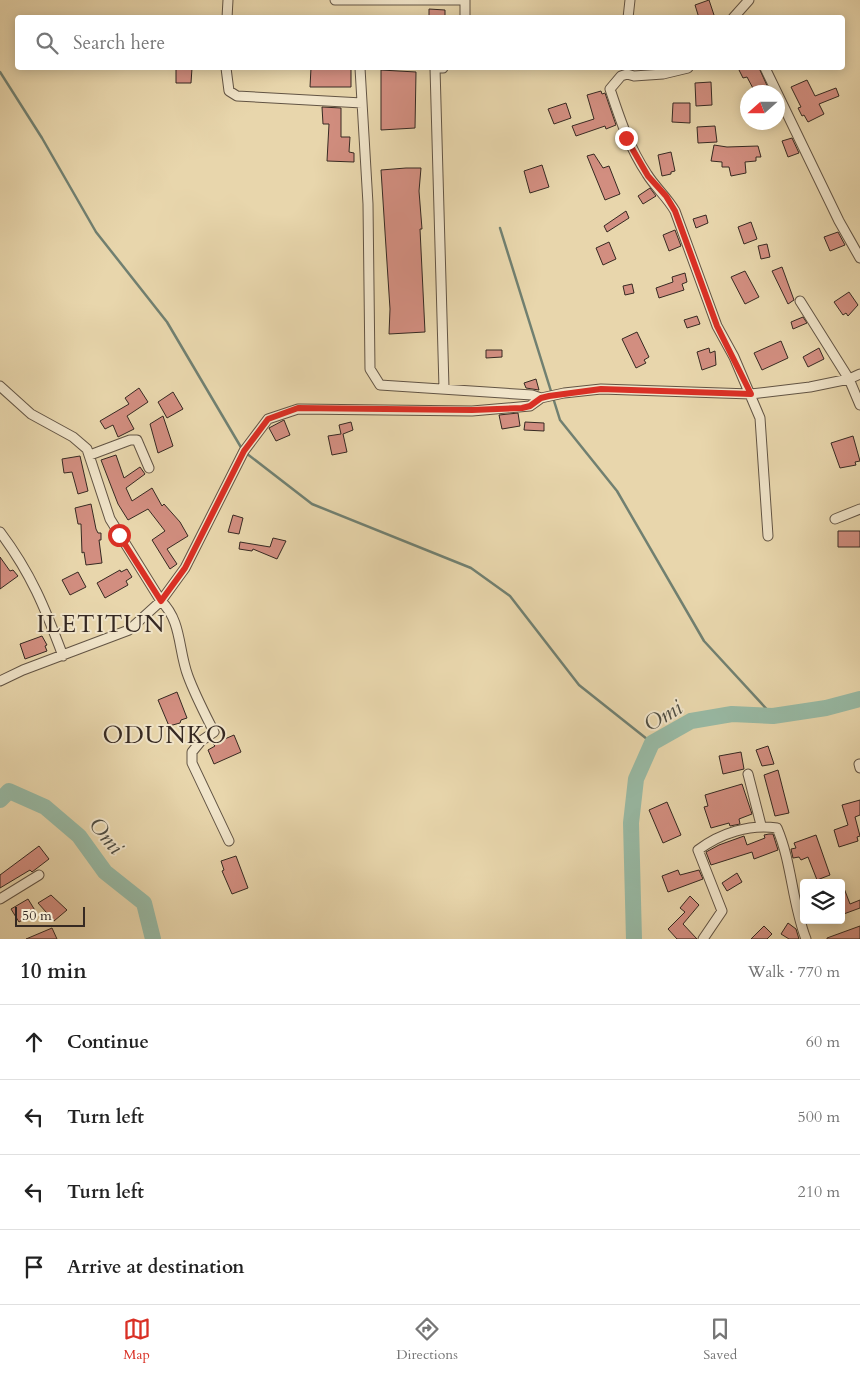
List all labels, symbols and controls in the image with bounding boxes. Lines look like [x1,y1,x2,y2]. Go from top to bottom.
search box [15,15,845,70]
icon: search [33,29,61,57]
text: Search here [73,30,165,56]
north arrow [740,85,785,130]
route end [615,127,638,150]
route start [108,524,131,547]
district label: ILETITUN [37,608,165,641]
water label: Omi [638,692,689,739]
district label: ODUNKO [103,719,227,752]
water label: Omi [82,811,131,862]
map controls [800,879,845,924]
button: layers [800,879,845,924]
scale bar [15,904,85,927]
text: 50 m [22,906,52,925]
text: 10 min [20,957,87,986]
text: Walk · 770 m [748,961,840,983]
icon: ahead [20,1028,48,1056]
text: Continue [67,1029,149,1055]
text: 60 m [806,1031,840,1053]
icon: left [20,1103,48,1131]
text: Turn left [67,1104,144,1130]
text: 500 m [798,1106,840,1128]
icon: left [20,1178,48,1206]
text: Turn left [67,1179,144,1205]
text: 210 m [798,1181,840,1203]
icon: arrive [20,1253,48,1281]
text: Arrive at destination [67,1254,244,1280]
tab: Map [123,1315,151,1364]
tab: Directions [396,1315,458,1364]
tab: Saved [703,1315,737,1364]

